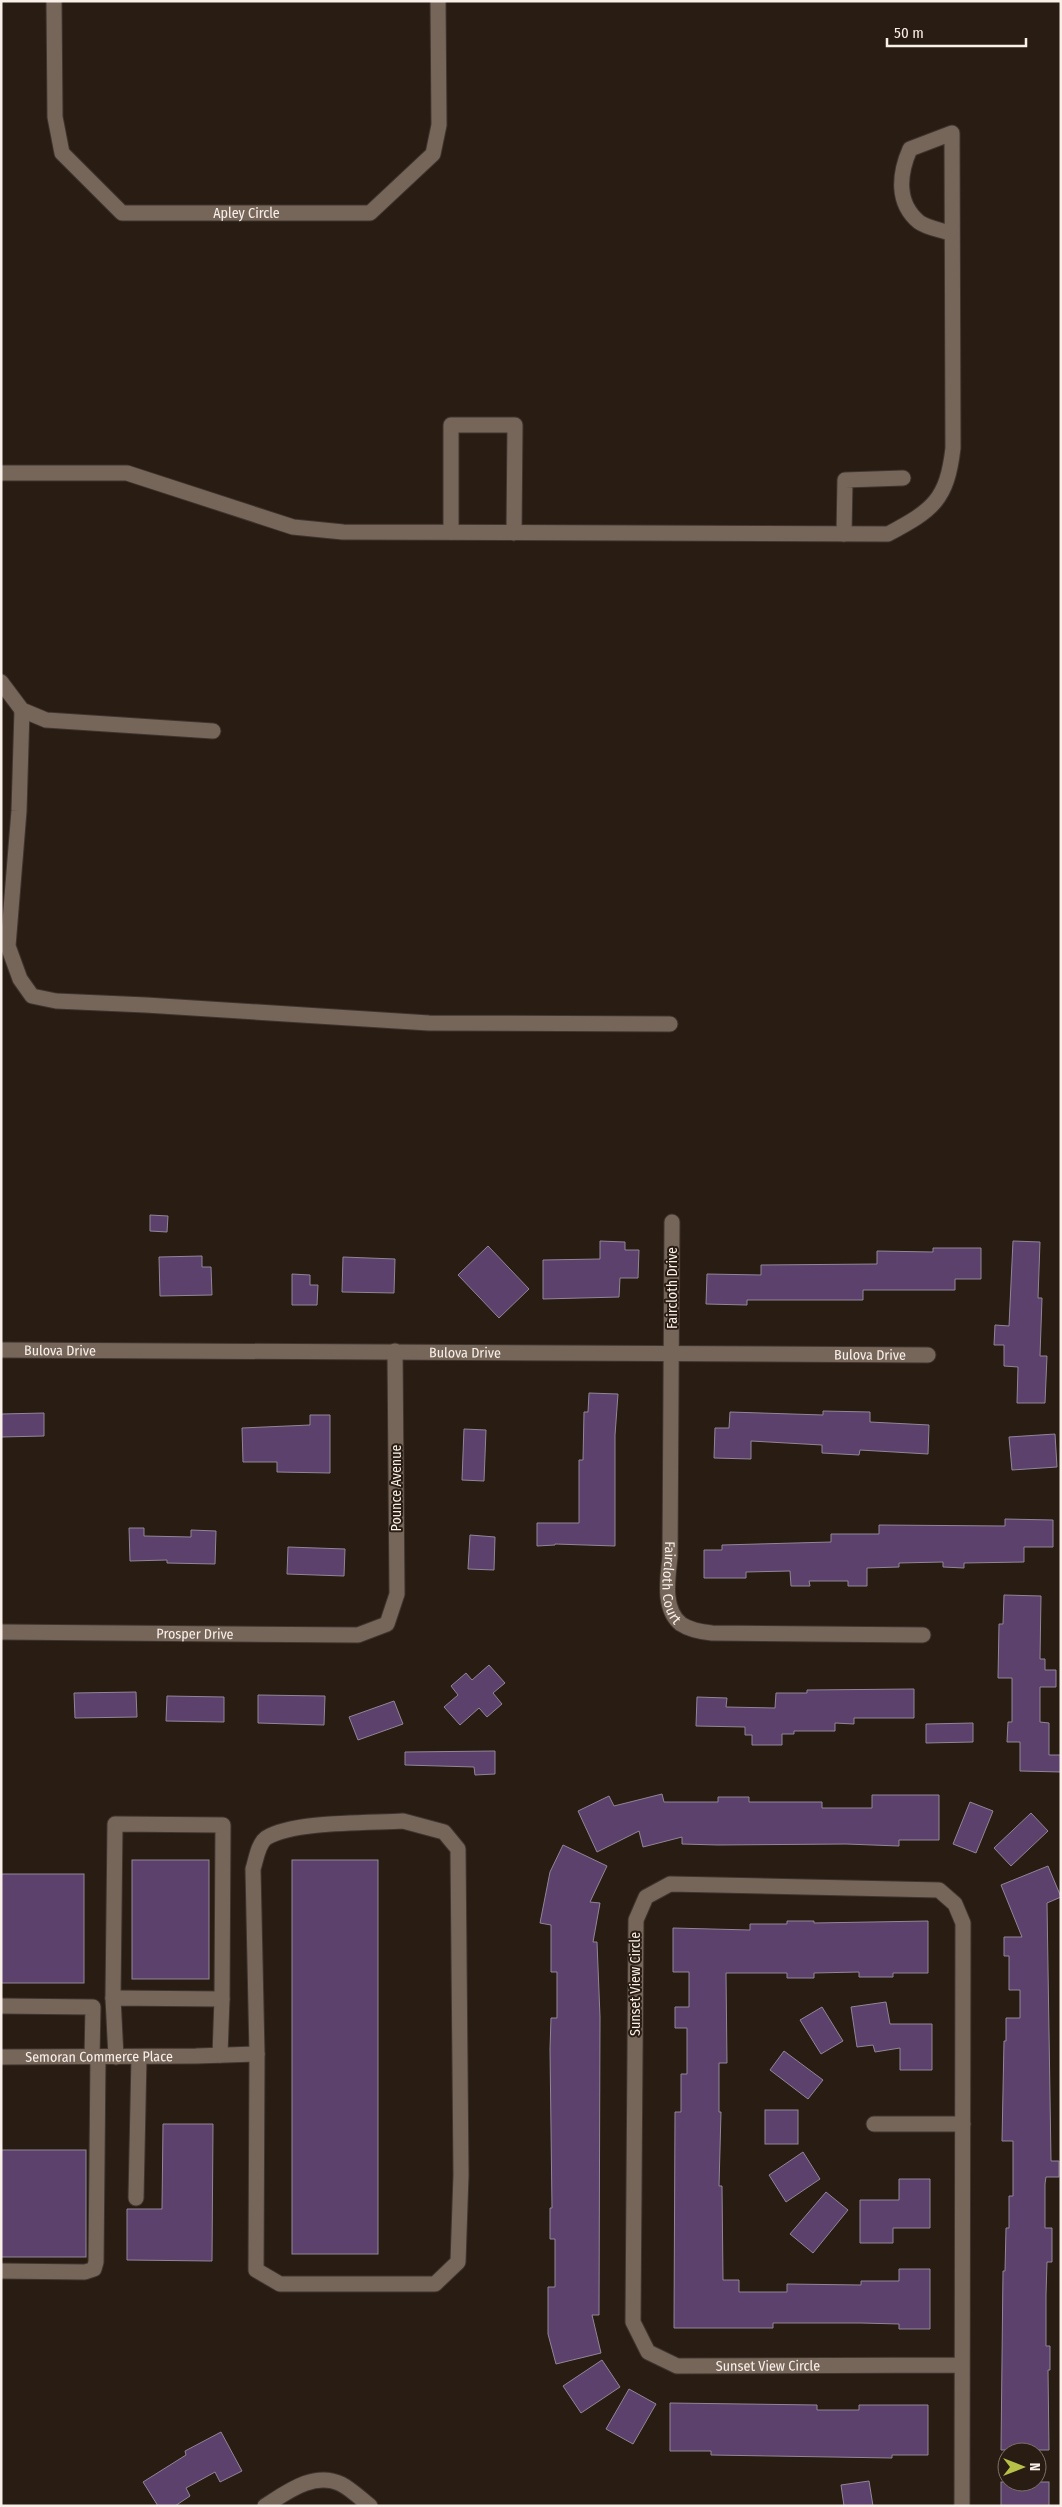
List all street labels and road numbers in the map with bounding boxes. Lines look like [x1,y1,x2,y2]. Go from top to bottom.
street label: Apley Circle [213,205,280,222]
street label: Faircloth Drive [664,1247,681,1329]
street label: Bulova Drive [24,1342,96,1359]
street label: Bulova Drive [429,1344,501,1361]
street label: Bulova Drive [834,1346,906,1363]
street label: Pounce Avenue [388,1444,405,1531]
street label: Faircloth Court [659,1541,685,1628]
street label: Prosper Drive [156,1625,234,1642]
street label: Sunset View Circle [627,1932,644,2036]
street label: Semoran Commerce Place [25,2048,173,2065]
street label: Sunset View Circle [716,2357,820,2374]

